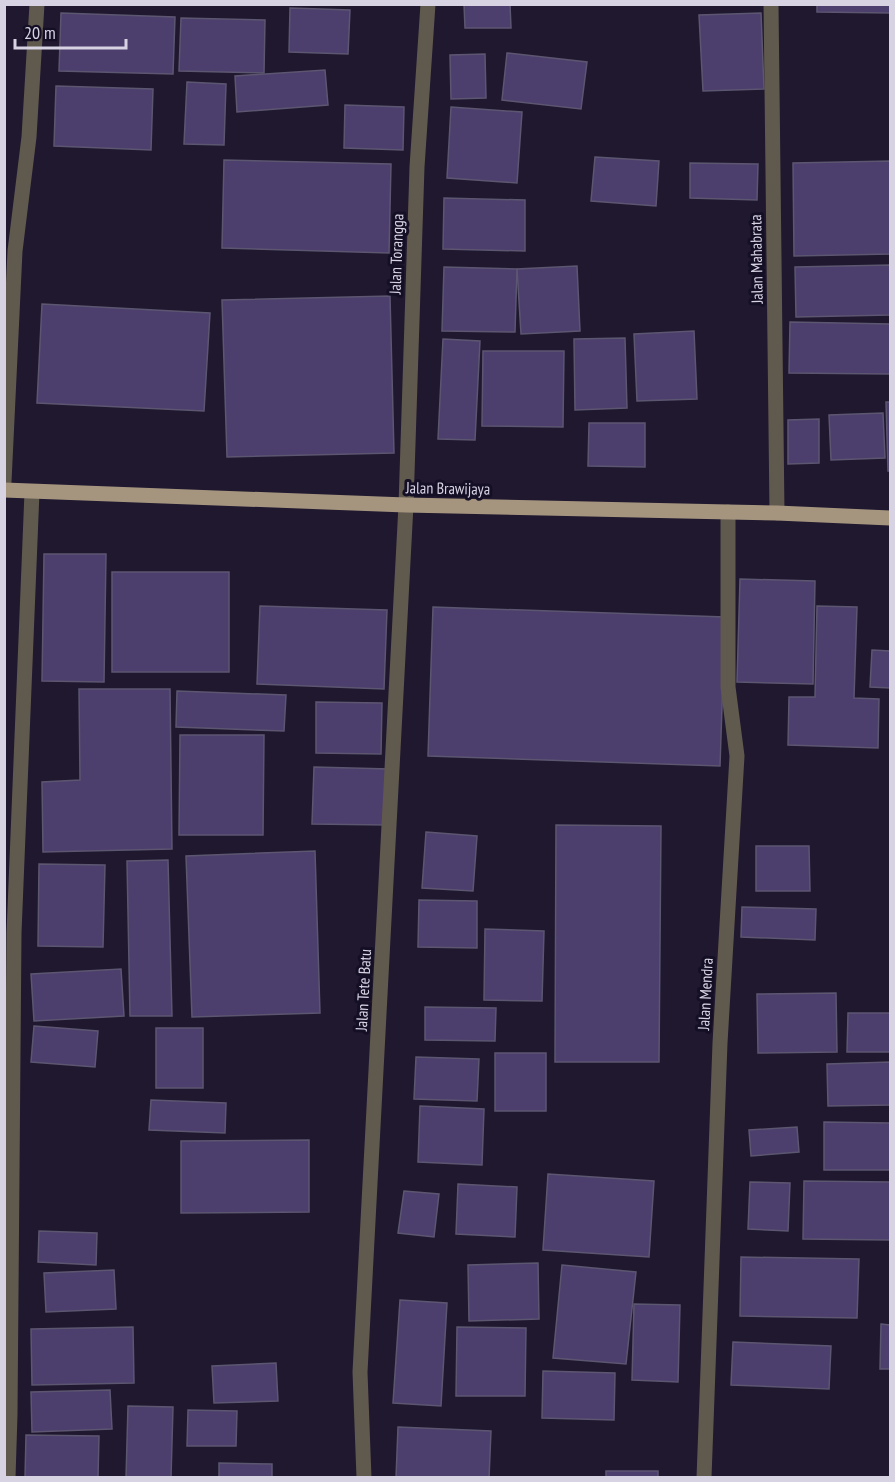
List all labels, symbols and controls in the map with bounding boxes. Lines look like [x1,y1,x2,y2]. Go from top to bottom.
scale bar [15,12,126,50]
text: 20 m [24,21,56,44]
street label: Jalan Torangga [385,213,407,296]
street label: Jalan Mahabrata [745,214,767,305]
street label: Jalan Brawijaya [405,477,490,499]
street label: Jalan Tete Batu [351,948,375,1032]
street label: Jalan Mendra [693,957,717,1032]

